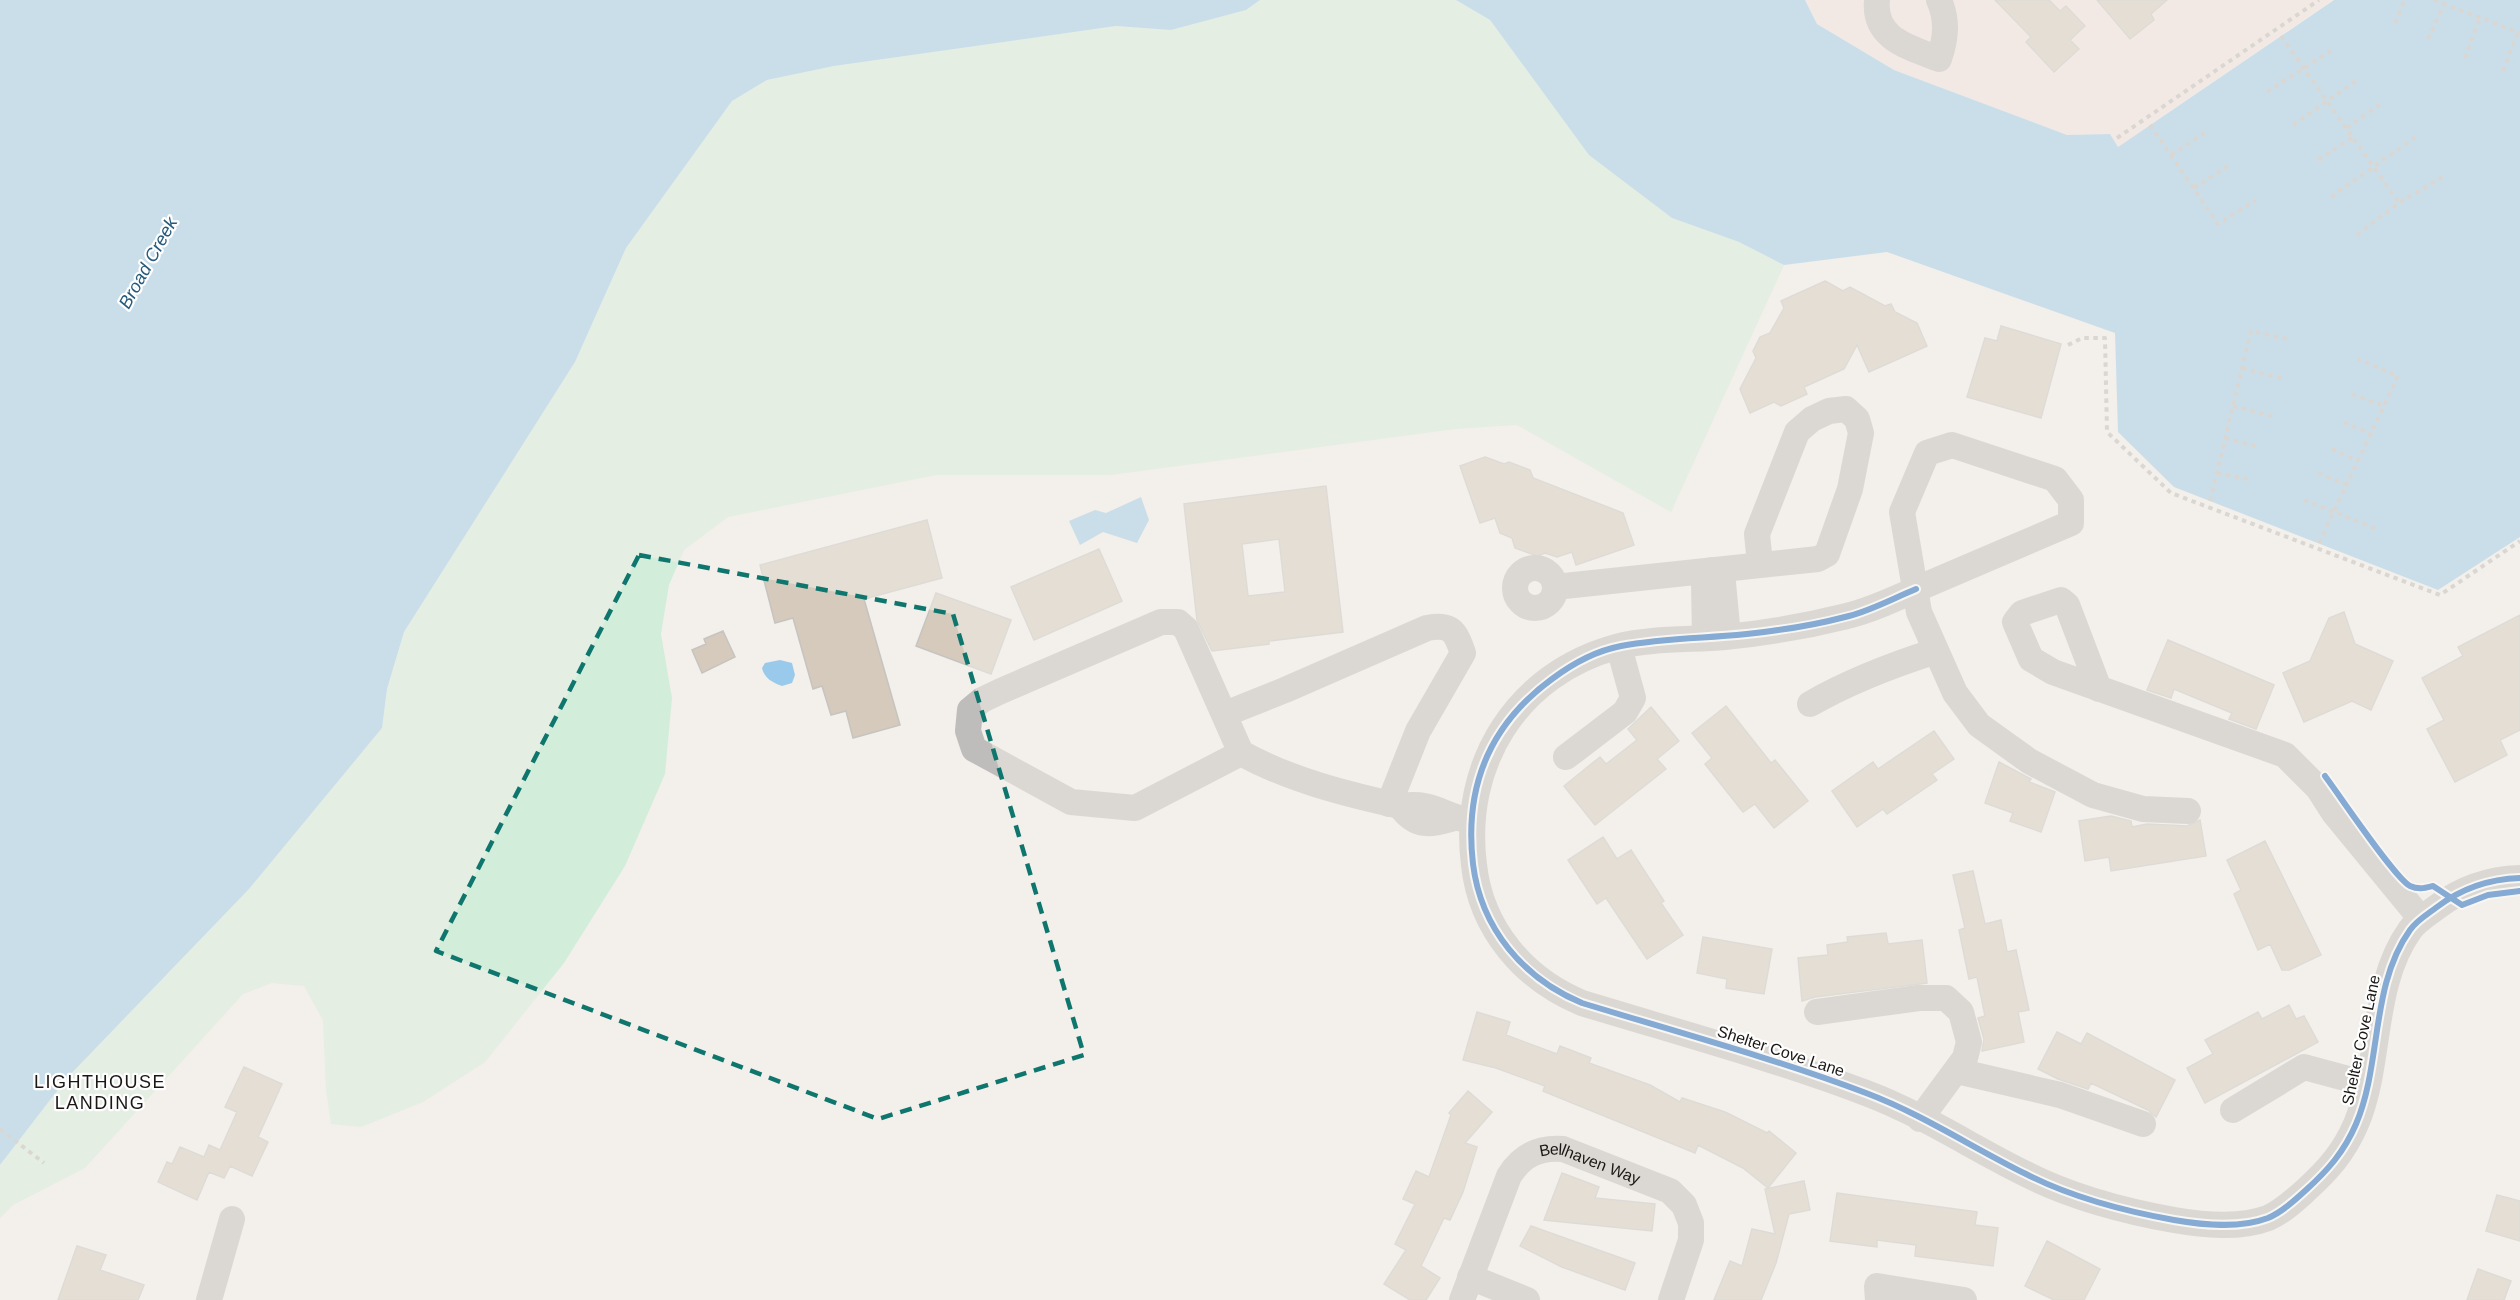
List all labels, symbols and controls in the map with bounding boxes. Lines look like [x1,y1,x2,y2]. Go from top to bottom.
water label: Broad Creek [115,213,182,312]
street label: Shelter Cove Lane [2339,973,2383,1107]
street label: Shelter Cove Lane [1715,1022,1847,1080]
district label: LIGHTHOUSE LANDING [34,1072,166,1113]
street label: Bellhaven Way [1538,1140,1643,1187]

